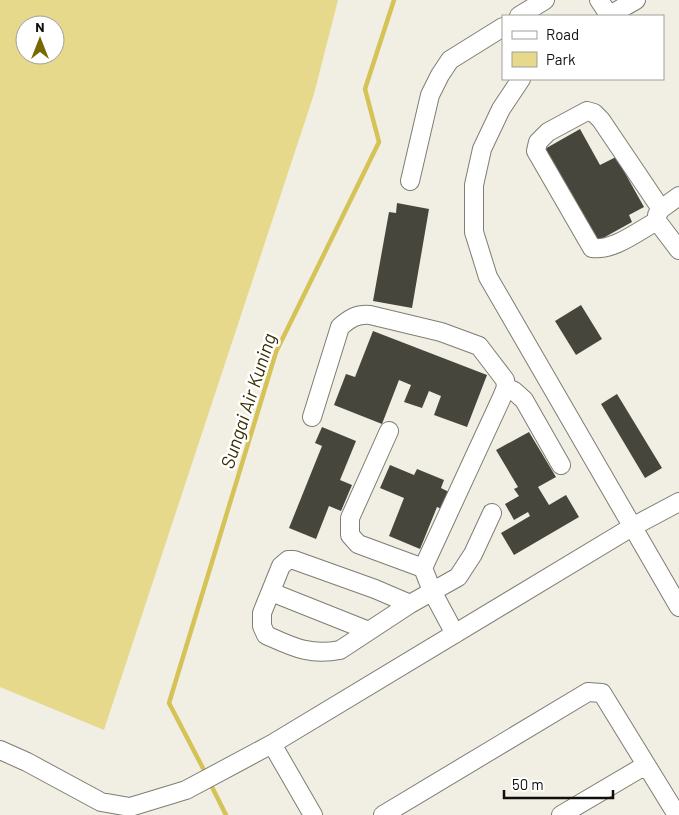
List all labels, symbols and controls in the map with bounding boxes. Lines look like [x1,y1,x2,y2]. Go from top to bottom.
north arrow [15,15,65,65]
legend [502,15,664,80]
text: N [35,18,45,35]
text: Road [546,25,579,43]
text: Park [546,50,576,68]
water label: Sungai Air Kuning [215,330,280,471]
scale bar [504,768,613,800]
text: 50 m [512,775,544,793]

